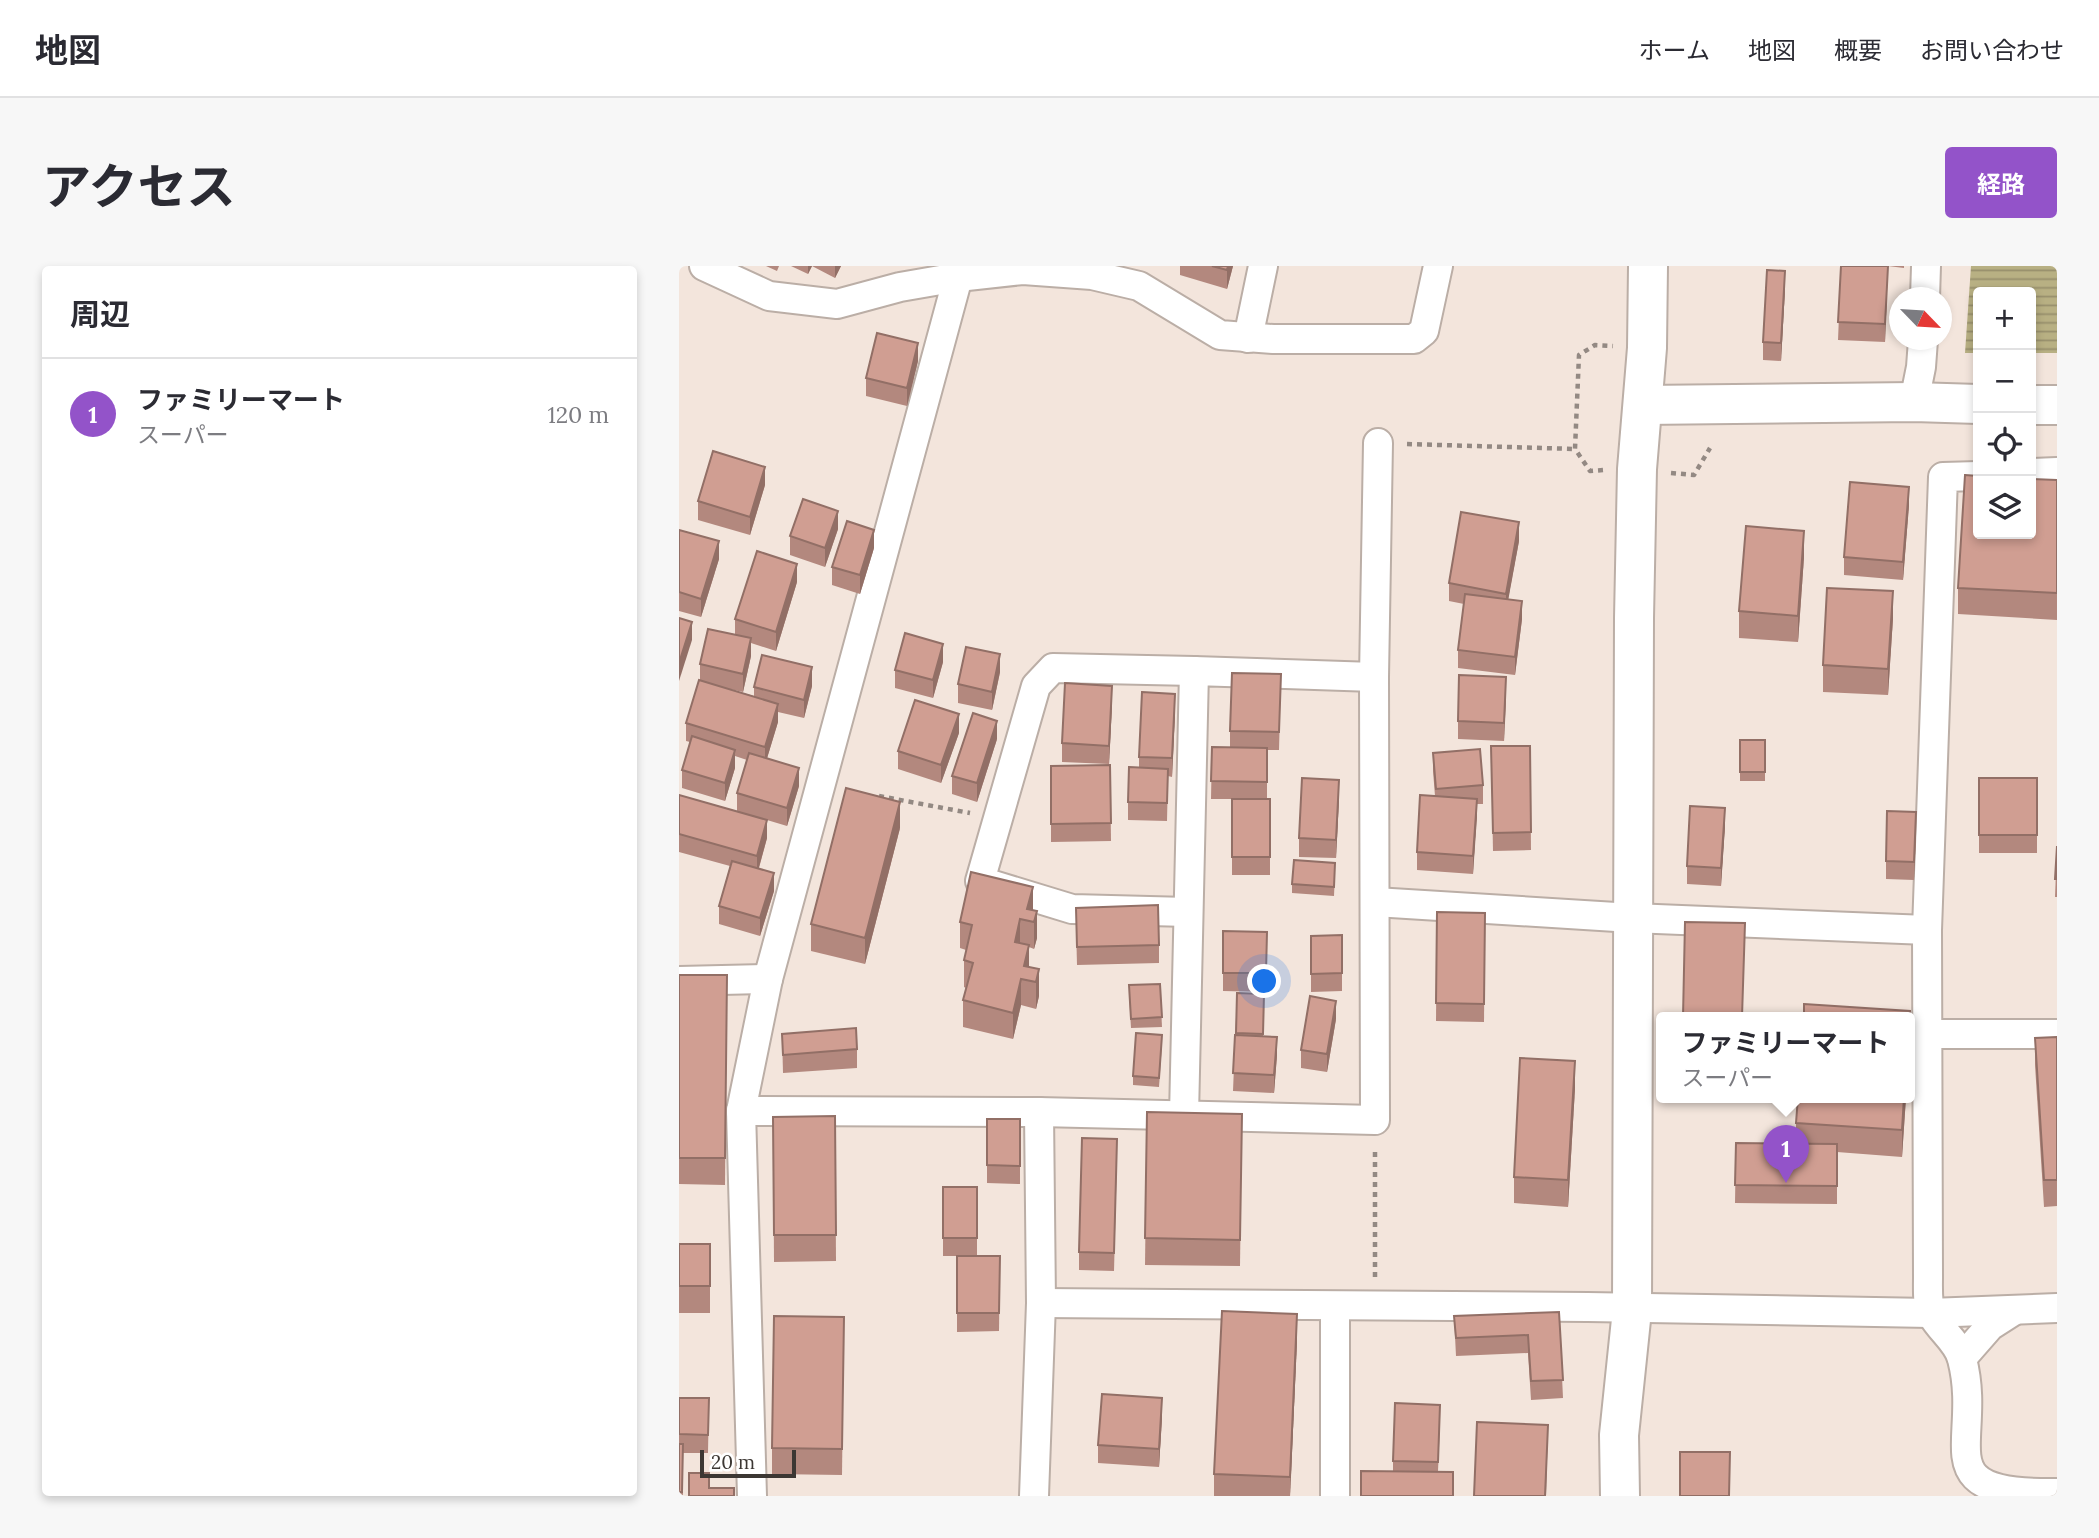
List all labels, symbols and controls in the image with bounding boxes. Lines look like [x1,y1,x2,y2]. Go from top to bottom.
text: 地図 [35,29,101,71]
text: ホーム [1639,35,1710,66]
text: 地図 [1748,35,1796,66]
text: 概要 [1834,35,1882,66]
text: お問い合わせ [1920,35,2064,66]
button: 経路 [1945,147,2057,218]
text: アクセス [42,155,236,217]
north arrow [1889,287,1952,350]
map controls [1973,287,2036,539]
button: + [1973,287,2036,350]
text: 周辺 [70,295,130,333]
button: − [1973,350,2036,413]
text: ファミリーマート [137,383,345,416]
text: 1 [88,400,98,429]
text: 120 m [547,400,609,429]
button: locate [1973,413,2036,476]
text: スーパー [137,420,229,449]
button: layers [1973,476,2036,539]
your location [1247,964,1281,998]
popup [1656,1012,1915,1103]
text: ファミリーマート [1681,1026,1890,1059]
text: スーパー [1681,1063,1773,1092]
pin: 1 [1763,1125,1809,1183]
scale bar [700,1447,796,1479]
text: 20 m [711,1450,755,1474]

